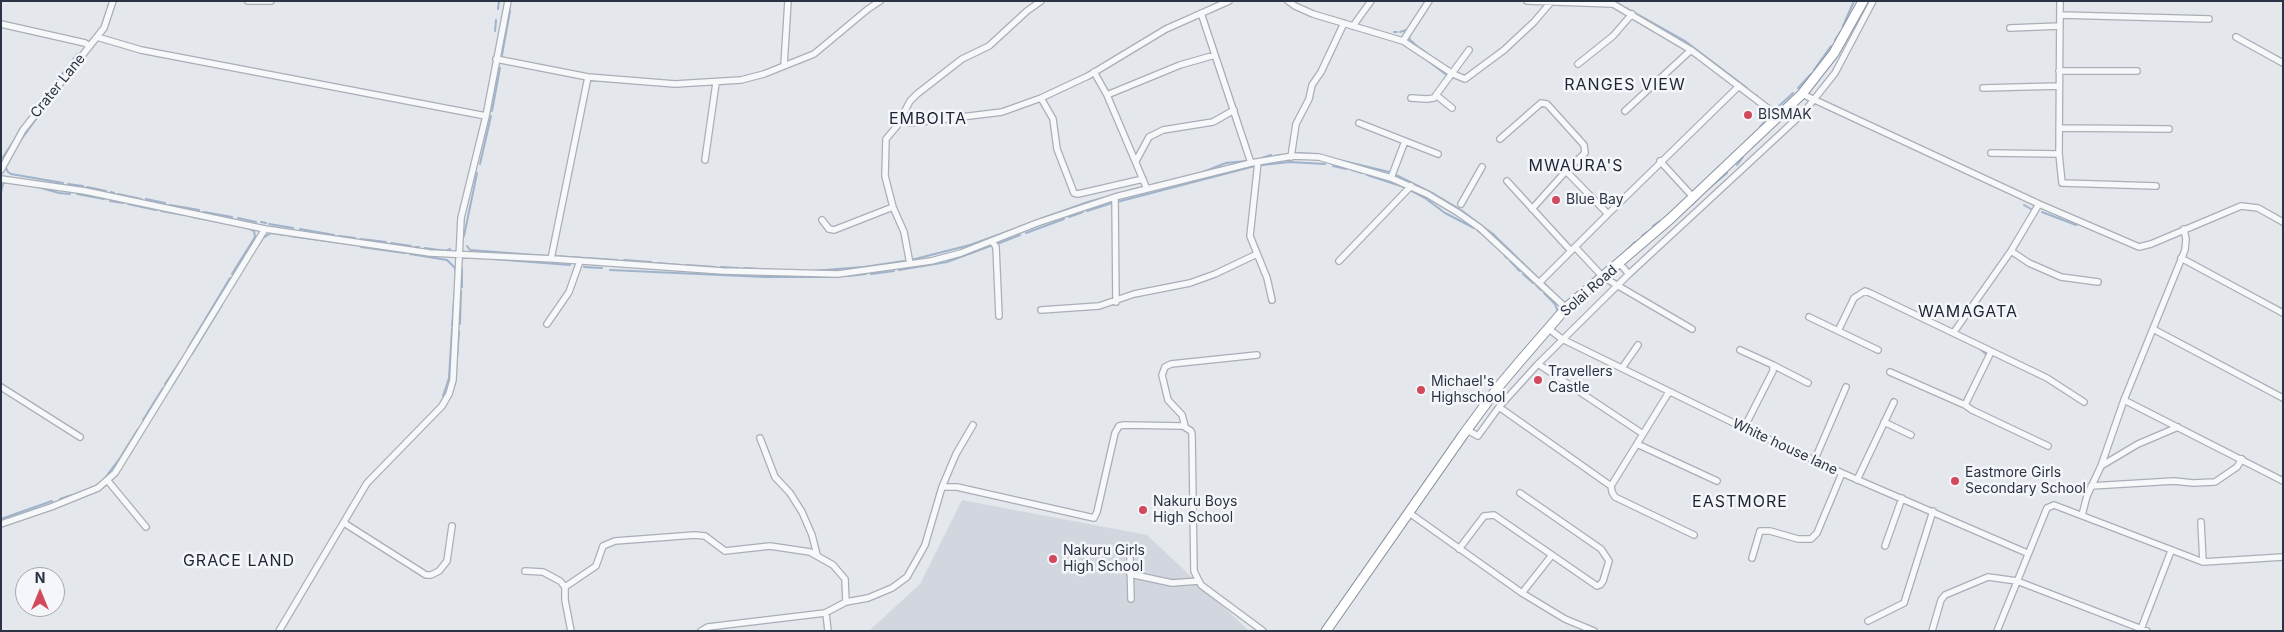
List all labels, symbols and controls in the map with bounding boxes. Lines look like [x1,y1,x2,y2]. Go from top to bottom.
street label: Crater Lane [27,51,89,121]
district label: RANGES VIEW [1563,75,1687,95]
place label: BISMAK [1758,107,1812,123]
district label: EMBOITA [888,109,968,129]
marker: BISMAK [1742,109,1754,121]
district label: MWAURA'S [1527,156,1625,176]
place label: Blue Bay [1566,192,1624,208]
marker: Blue Bay [1550,194,1562,206]
street label: Solai Road [1557,262,1621,320]
district label: WAMAGATA [1917,302,2019,322]
place label: Travellers Castle [1548,364,1613,397]
place label: Michael's Highschool [1431,374,1506,407]
marker: Travellers Castle [1532,374,1544,386]
marker: Michael's Highschool [1415,384,1427,396]
street label: White house lane [1730,415,1840,479]
place label: Eastmore Girls Secondary School [1965,465,2086,498]
marker: Eastmore Girls Secondary School [1949,475,1961,487]
district label: EASTMORE [1691,492,1789,512]
place label: Nakuru Boys High School [1153,494,1237,526]
marker: Nakuru Boys High School [1137,504,1149,516]
place label: Nakuru Girls High School [1063,543,1145,576]
district label: GRACE LAND [182,551,296,571]
marker: Nakuru Girls High School [1047,553,1059,565]
north arrow [15,567,65,617]
text: N [35,569,45,586]

